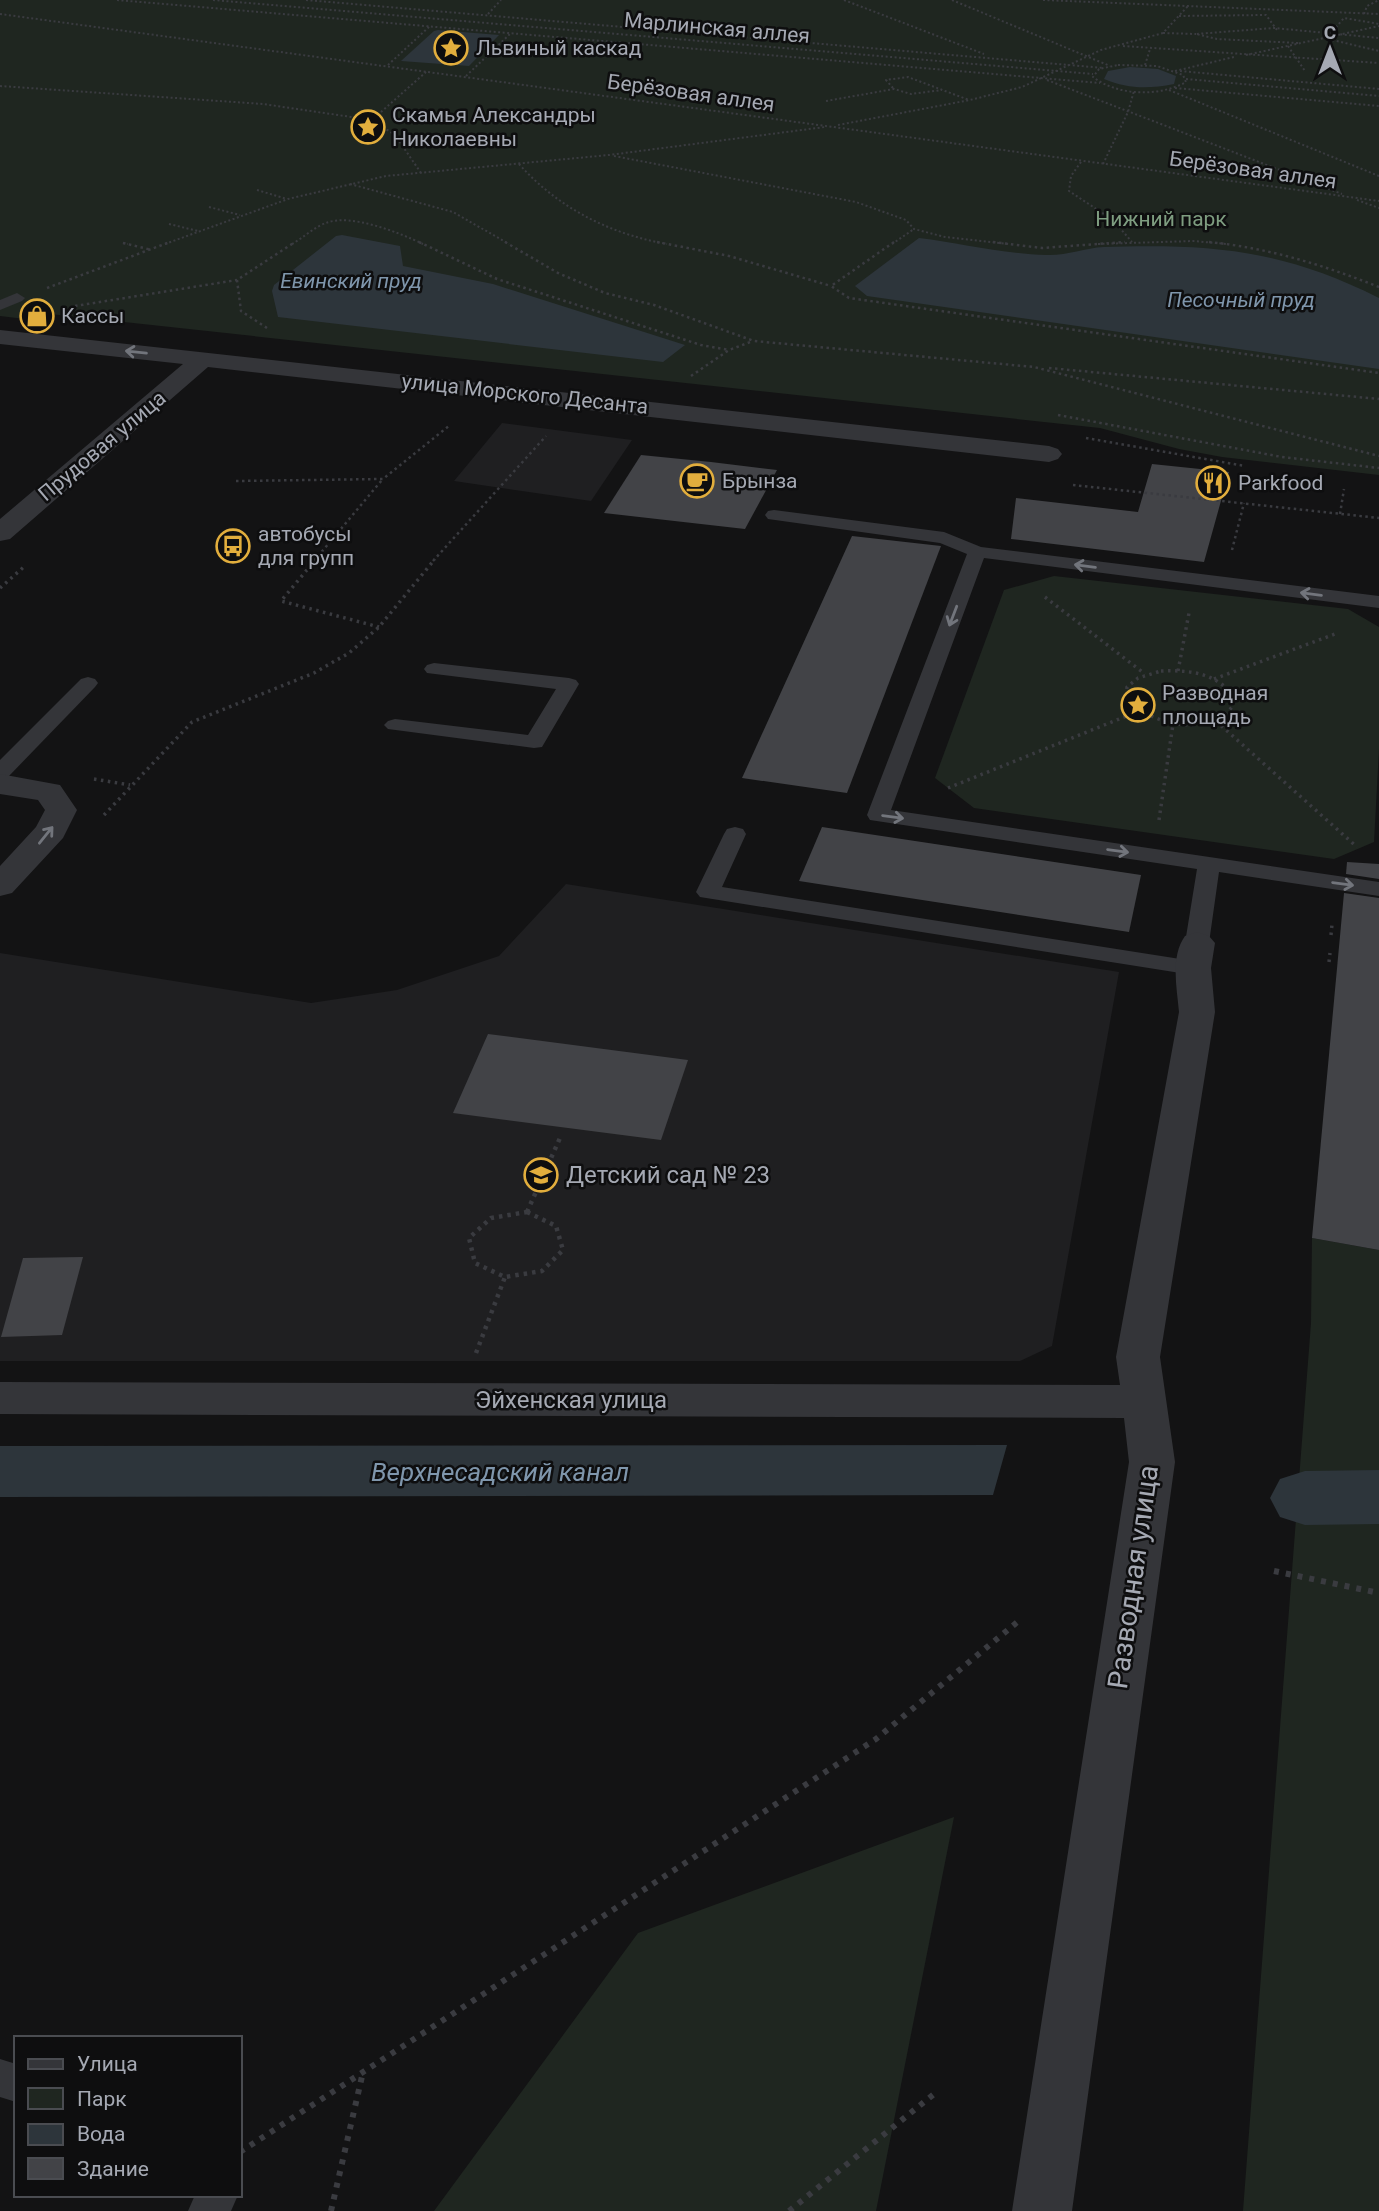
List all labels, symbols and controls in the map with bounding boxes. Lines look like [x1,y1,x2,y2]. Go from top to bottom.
street label: Марлинская аллея [623,8,811,48]
north arrow [1295,14,1365,84]
text: С [1324,21,1336,44]
place icon: Львиный каскад [432,29,470,67]
place label: Львиный каскад [476,36,642,60]
street label: Берёзовая аллея [606,69,776,117]
place label: Скамья Александры Николаевны [392,103,596,151]
place icon: Скамья Александры Николаевны [349,108,387,146]
street label: Берёзовая аллея [1168,146,1338,194]
park label: Нижний парк [1095,207,1227,231]
water label: Евинский пруд [280,269,422,293]
water label: Песочный пруд [1167,288,1315,312]
shop icon: Кассы [18,297,56,335]
place label: Кассы [61,304,124,328]
one-way arrow [125,345,148,358]
street label: улица Морского Десанта [401,369,649,419]
street label: Прудовая улица [34,386,170,506]
cafe icon: Брынза [678,462,716,500]
restaurant icon: Parkfood [1194,464,1232,502]
place label: Брынза [722,469,798,493]
place label: Parkfood [1238,471,1323,495]
place label: автобусы для групп [258,522,354,570]
bus stop icon: автобусы для групп [214,527,252,565]
one-way arrow [1075,560,1097,573]
one-way arrow [1300,587,1323,600]
one-way arrow [946,605,958,627]
place label: Разводная площадь [1162,681,1268,729]
place icon: Разводная площадь [1119,686,1157,724]
one-way arrow [881,811,904,824]
one-way arrow [38,827,54,845]
one-way arrow [1106,844,1129,857]
one-way arrow [1331,877,1354,890]
school or university icon: Детский сад № 23 [522,1156,560,1194]
place label: Детский сад № 23 [566,1161,770,1189]
street label: Эйхенская улица [475,1386,667,1414]
water label: Верхнесадский канал [371,1457,629,1487]
street label: Разводная улица [1101,1463,1165,1691]
legend [14,2036,242,2197]
text: Улица [77,2052,138,2076]
text: Парк [77,2087,127,2111]
text: Вода [77,2122,125,2146]
text: Здание [77,2157,149,2181]

